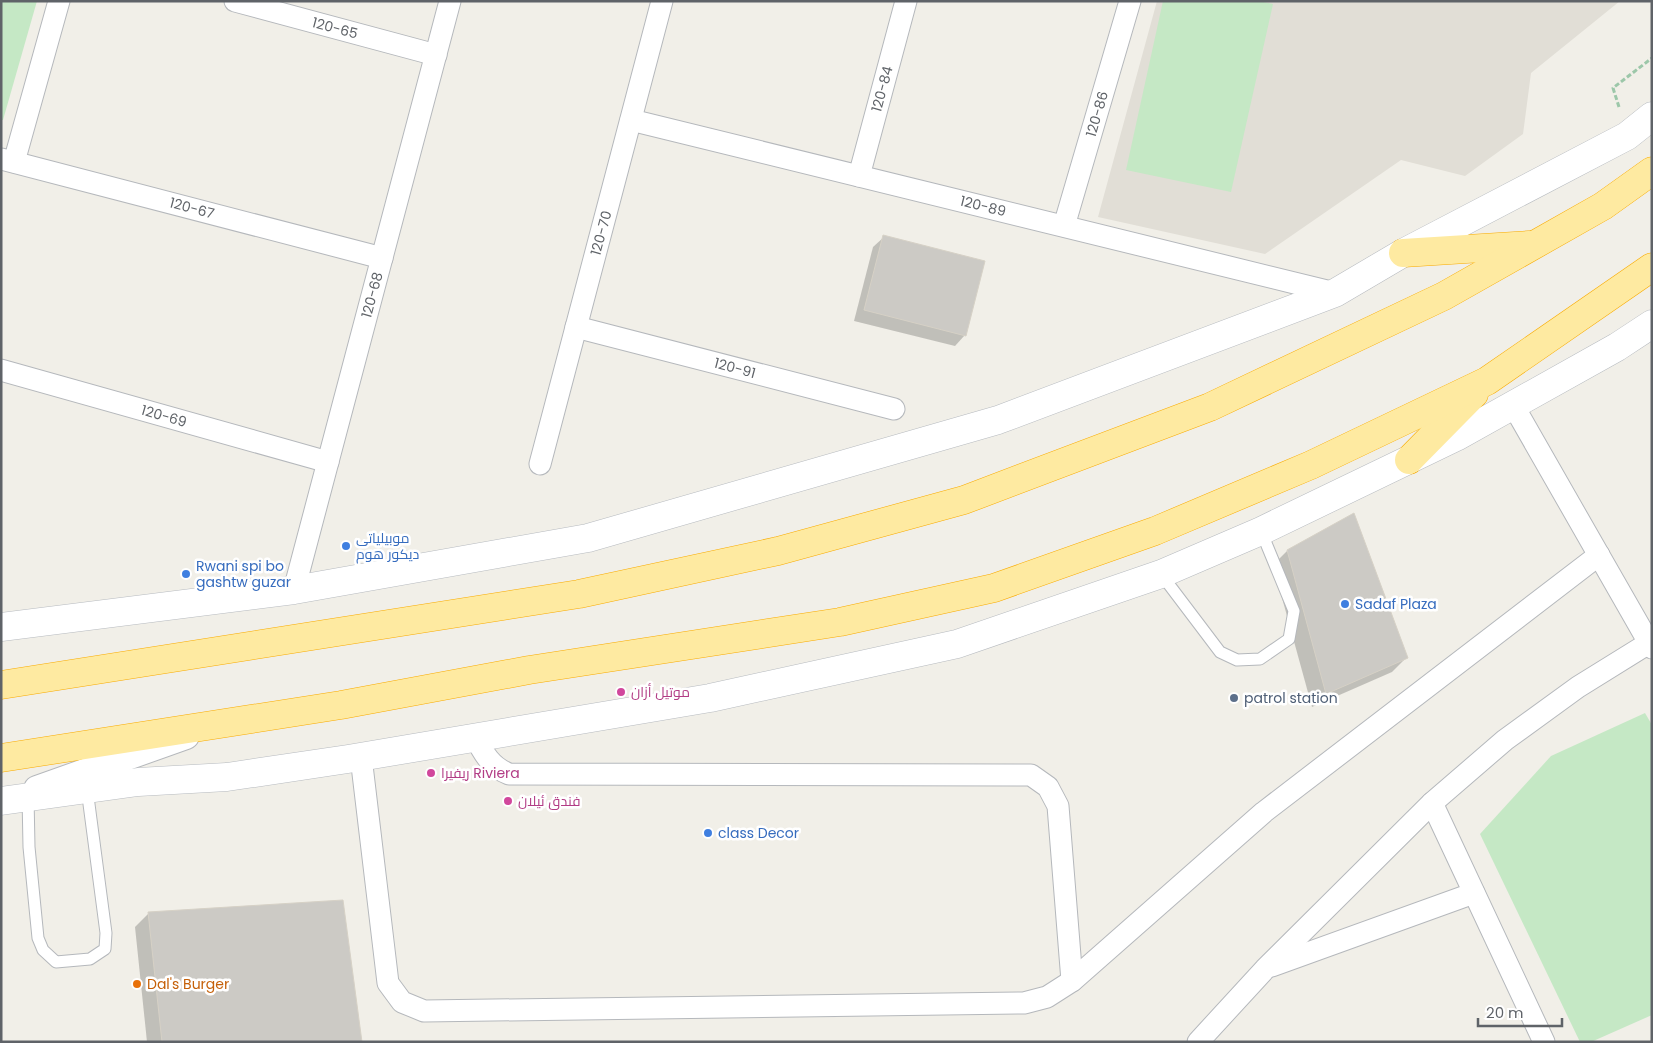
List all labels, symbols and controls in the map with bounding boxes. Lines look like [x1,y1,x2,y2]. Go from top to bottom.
street label: 120-65 [310,12,360,44]
street label: 120-84 [866,64,898,114]
street label: 120-86 [1081,89,1113,139]
street label: 120-89 [958,191,1008,221]
street label: 120-67 [167,192,217,224]
street label: 120-70 [585,208,617,258]
street label: 120-68 [356,270,388,320]
street label: 120-91 [712,353,758,383]
street label: 120-69 [139,400,189,432]
place label: موبیلیاتی دیکور هوم [356,528,419,564]
marker: موبیلیاتی دیکور هوم [340,540,352,552]
place label: Rwani spi bo gashtw guzar [196,556,291,592]
marker: Rwani spi bo gashtw guzar [180,568,192,580]
place label: Sadaf Plaza [1355,594,1437,614]
marker: Sadaf Plaza [1339,598,1351,610]
place label: موتيل أزان [631,682,690,702]
marker: موتيل أزان [615,686,627,698]
place label: patrol station [1244,688,1338,708]
marker: patrol station [1228,692,1240,704]
place label: ریفیرا Riviera [441,763,520,783]
marker: ریفیرا Riviera [425,767,437,779]
place label: فندق ئيلان [518,791,581,811]
marker: فندق ئيلان [502,795,514,807]
place label: class Decor [718,823,799,843]
marker: class Decor [702,827,714,839]
place label: Dal's Burger [147,974,229,994]
marker: Dal's Burger [131,978,143,990]
scale bar [1478,996,1562,1028]
text: 20 m [1486,1002,1524,1023]

